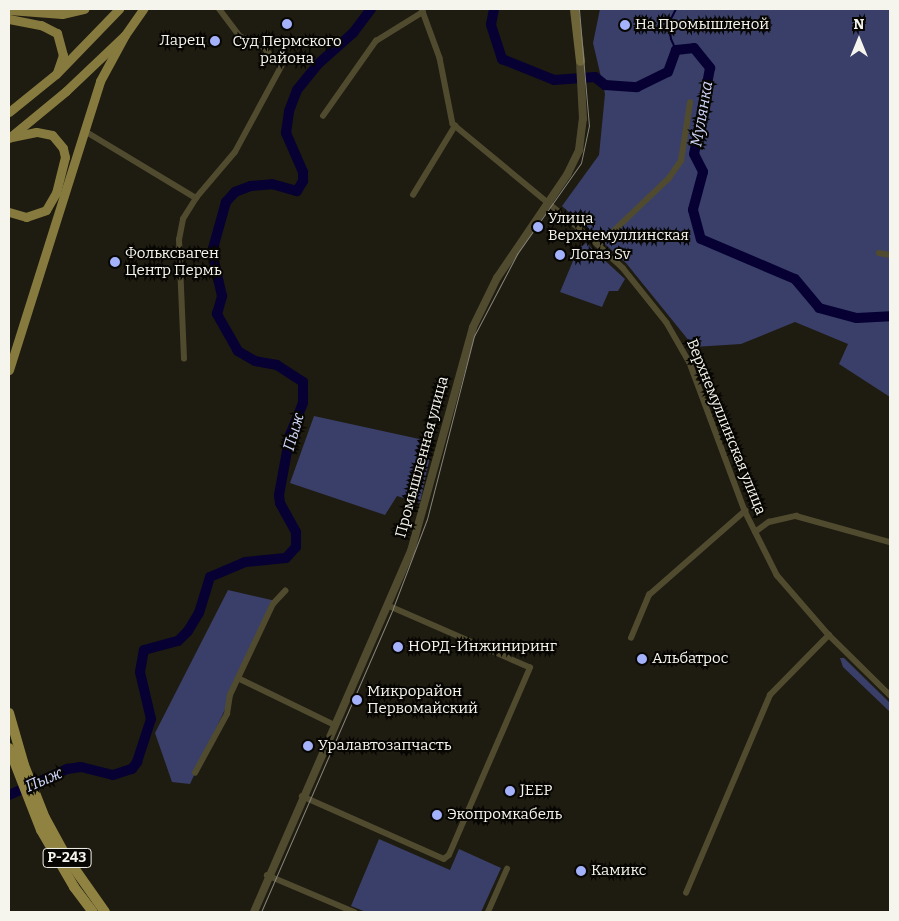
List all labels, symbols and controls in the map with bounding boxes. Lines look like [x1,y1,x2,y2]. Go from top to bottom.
north arrow [834,15,884,65]
place label: На Промышленой [635,16,769,34]
text: N [854,16,864,33]
marker: Суд Пермского района [281,18,293,30]
marker: На Промышленой [619,19,631,31]
place label: Ларец [159,32,205,50]
place label: Суд Пермского района [232,32,342,67]
marker: Ларец [209,35,221,47]
water label: Мулянка [687,80,717,148]
place label: Улица Верхнемуллинская [548,209,689,244]
marker: Улица Верхнемуллинская [532,221,544,233]
place label: Фольксваген Центр Пермь [125,244,222,279]
place label: Логаз Sv [570,246,630,264]
marker: Логаз Sv [554,249,566,261]
marker: Фольксваген Центр Пермь [109,256,121,268]
street label: Верхнемуллинская улица [682,336,770,518]
street label: Промышленная улица [392,374,452,540]
water label: Пыж [279,411,309,453]
place label: НОРД-Инжиниринг [408,638,557,656]
marker: НОРД-Инжиниринг [392,641,404,653]
place label: Альбатрос [652,650,728,668]
marker: Альбатрос [636,653,648,665]
place label: Микрорайон Первомайский [367,682,478,717]
marker: Микрорайон Первомайский [351,694,363,706]
place label: Уралавтозапчасть [318,737,451,755]
marker: Уралавтозапчасть [302,740,314,752]
water label: Пыж [23,764,65,796]
place label: JEEP [520,782,552,800]
marker: JEEP [504,785,516,797]
place label: Экопромкабель [447,806,562,824]
marker: Экопромкабель [431,809,443,821]
road number: Р-243 [42,846,92,870]
place label: Камикс [591,862,646,880]
marker: Камикс [575,865,587,877]

